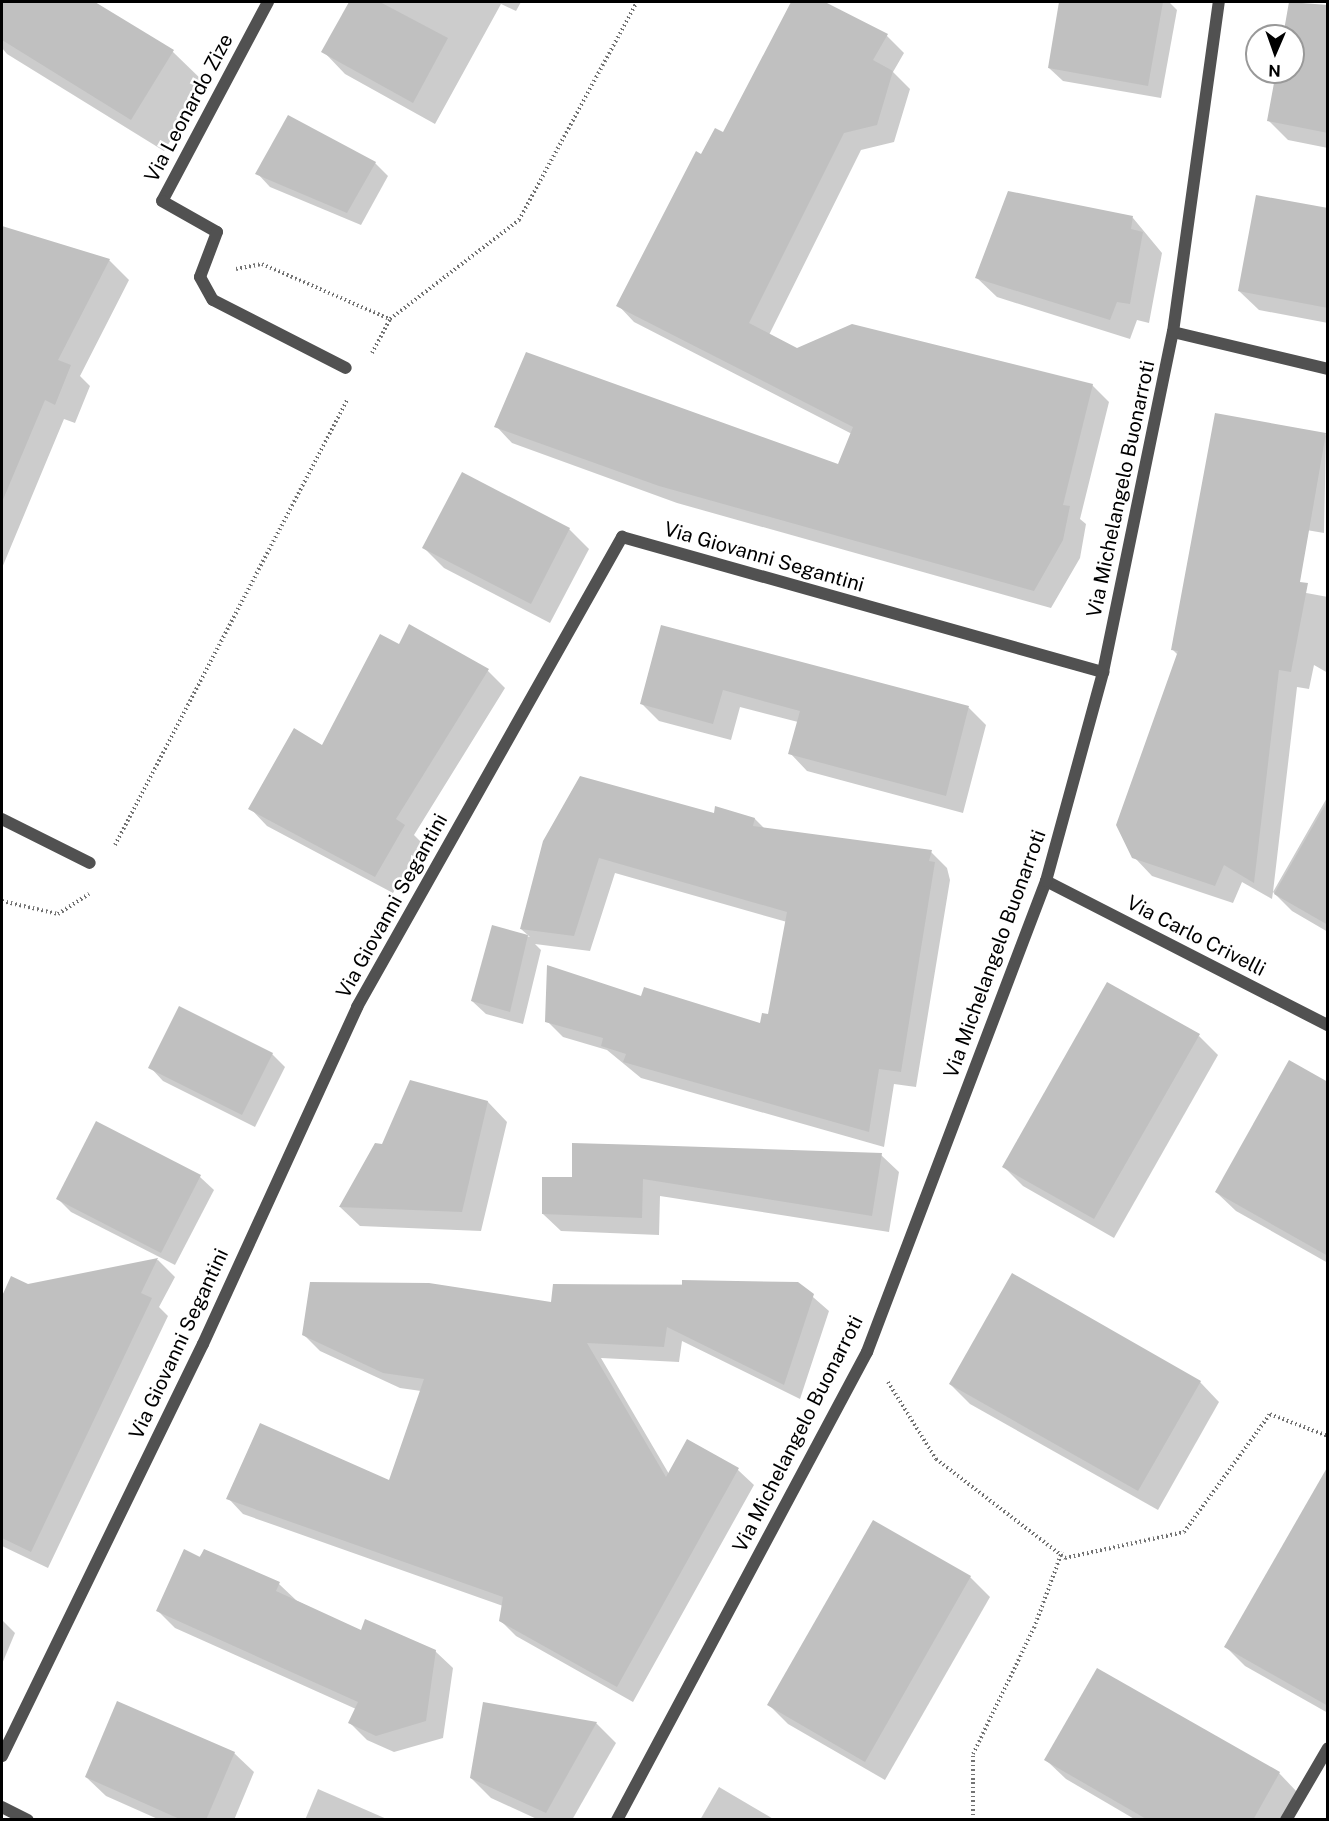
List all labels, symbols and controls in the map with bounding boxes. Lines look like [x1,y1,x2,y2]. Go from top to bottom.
north arrow [1245,24,1305,84]
street label: Via Leonardo Zize [140,30,238,186]
text: N [1268,61,1281,80]
street label: Via Michelangelo Buonarroti [1082,358,1160,620]
street label: Via Giovanni Segantini [661,517,867,597]
street label: Via Giovanni Segantini [331,810,453,1002]
street label: Via Michelangelo Buonarroti [939,827,1051,1081]
street label: Via Carlo Crivelli [1122,891,1270,981]
street label: Via Giovanni Segantini [124,1245,234,1443]
street label: Via Michelangelo Buonarroti [728,1312,868,1556]

